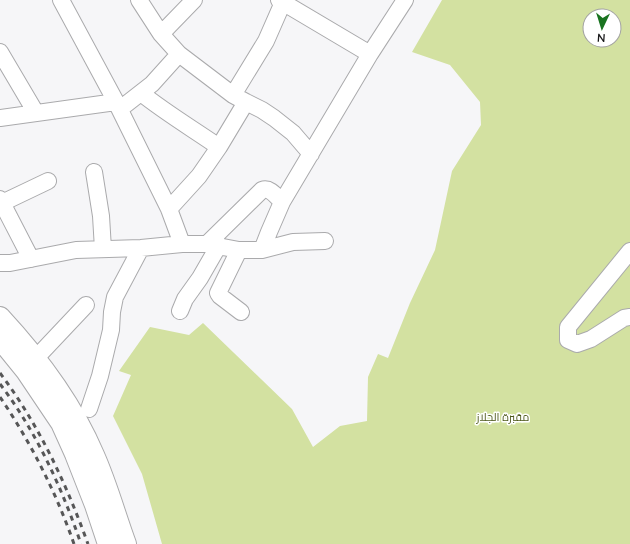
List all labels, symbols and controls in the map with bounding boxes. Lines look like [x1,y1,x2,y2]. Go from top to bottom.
north arrow [582,8,622,48]
text: N [597,32,606,45]
park label: مقبرة الجلاز [476,410,529,424]

